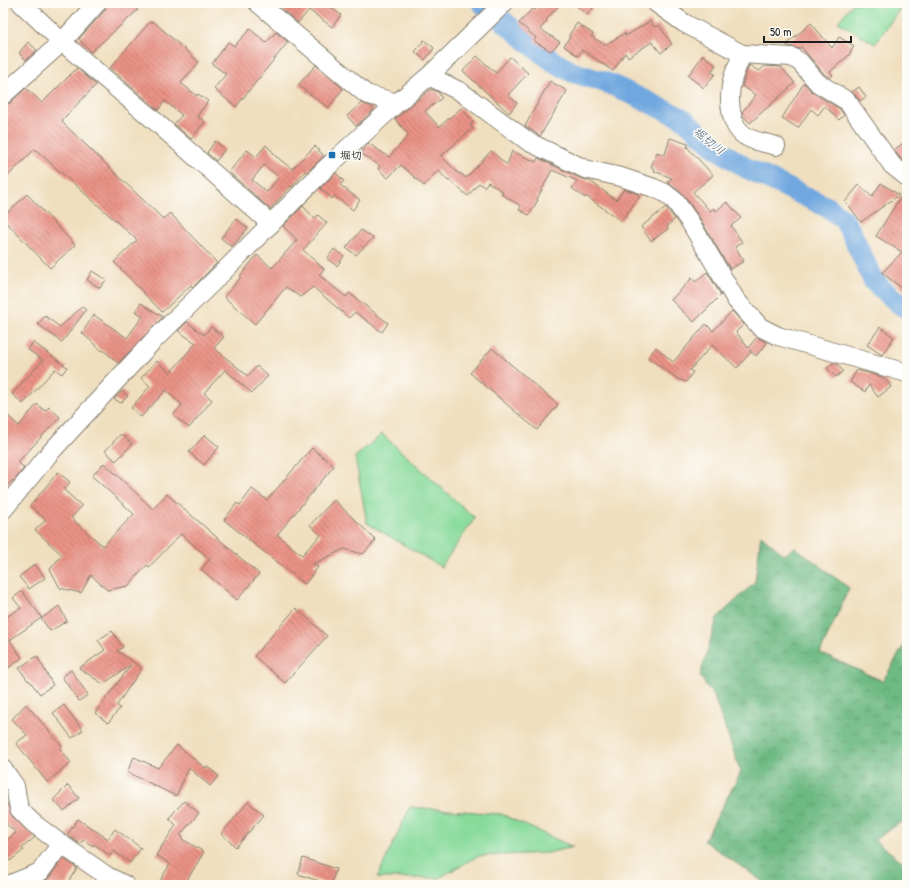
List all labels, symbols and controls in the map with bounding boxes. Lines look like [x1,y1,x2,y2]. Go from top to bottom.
scale bar [764,18,851,44]
text: 50 m [770,23,791,40]
water label: 堀切川 [690,123,729,159]
place label: 堀切 [340,148,362,162]
marker: 堀切 [327,150,337,160]

